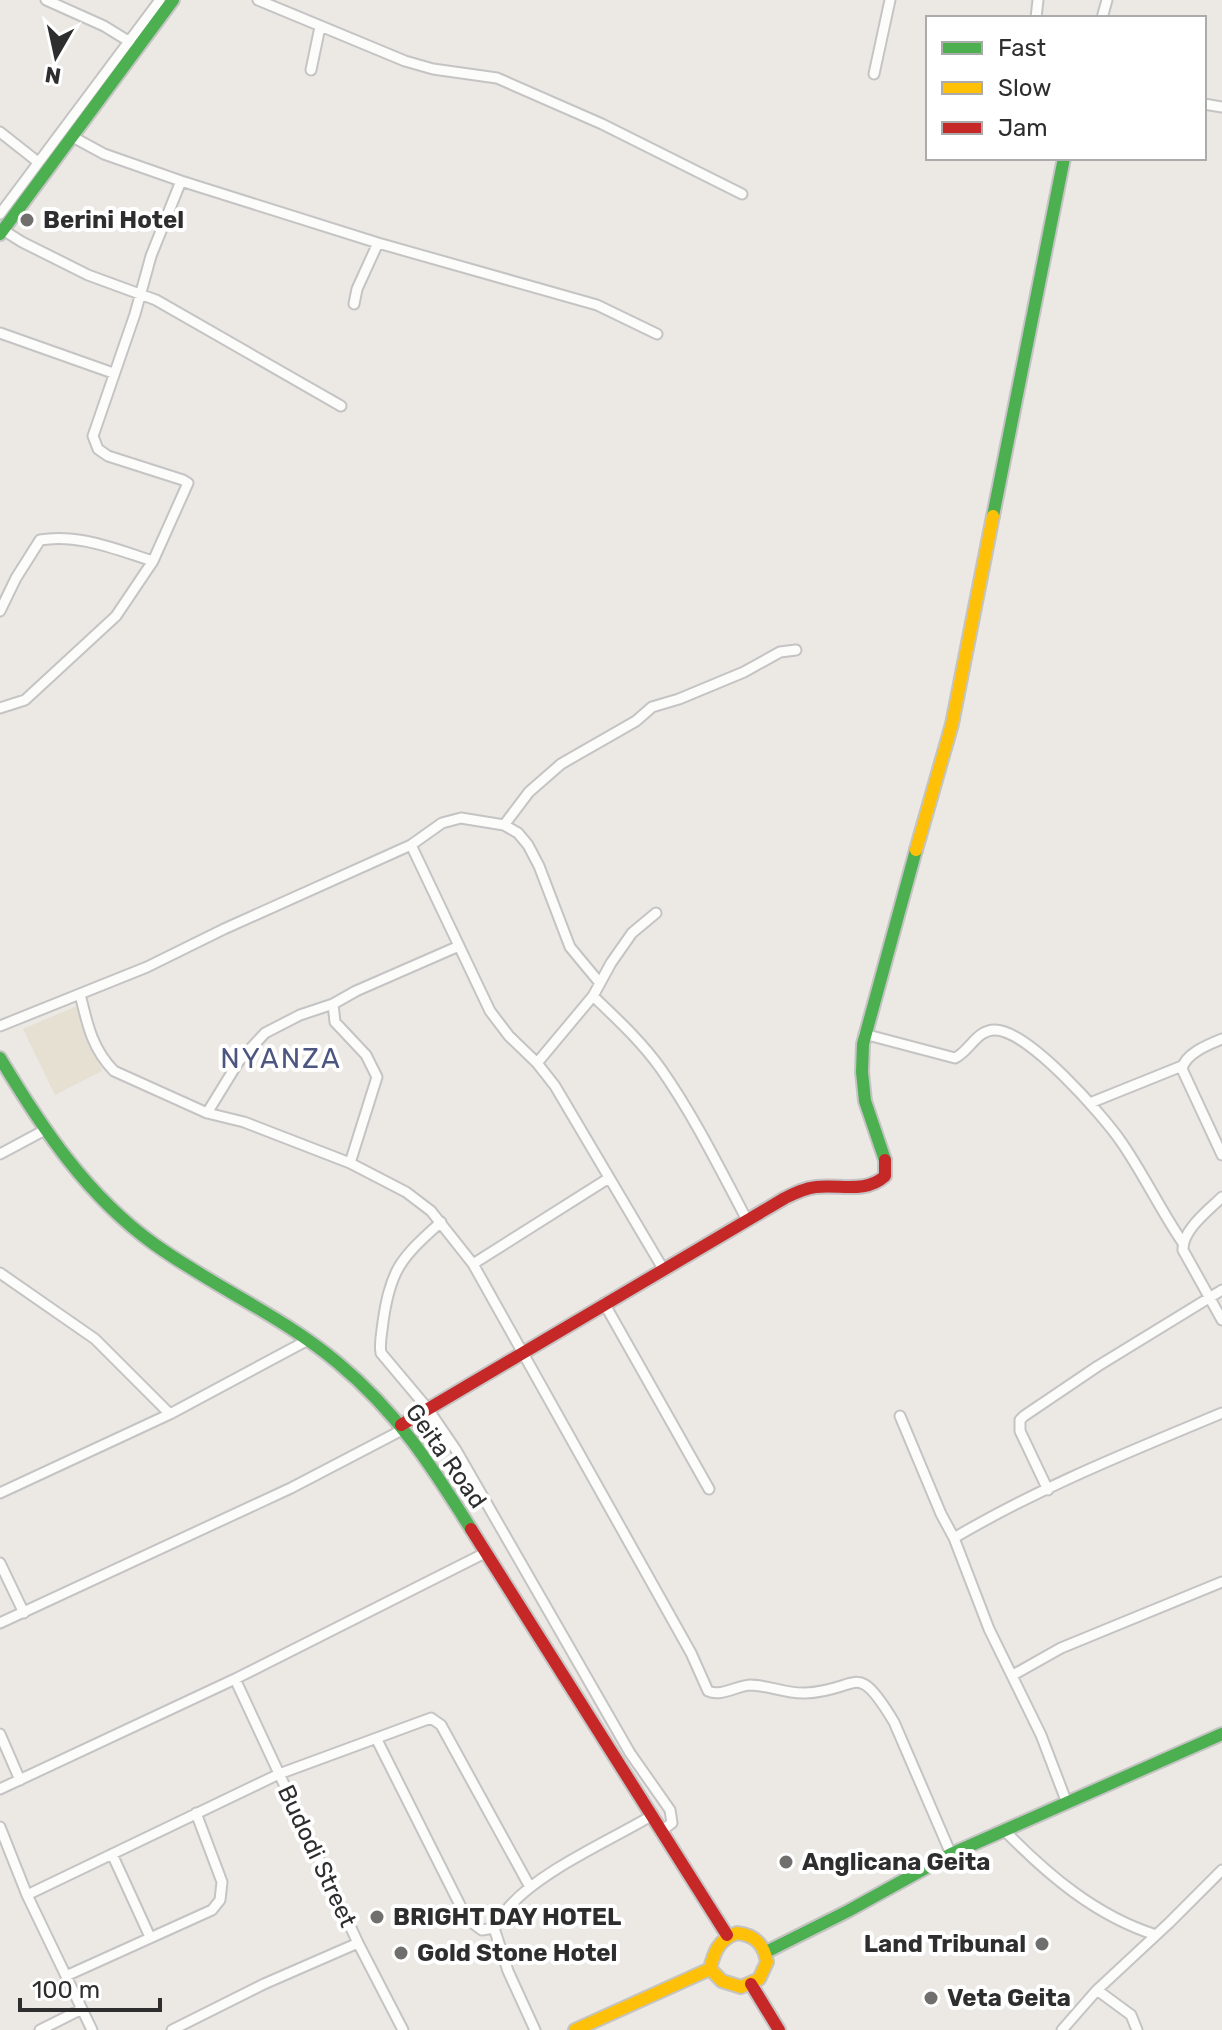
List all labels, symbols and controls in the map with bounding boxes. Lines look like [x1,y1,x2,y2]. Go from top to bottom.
north arrow [16,16,96,96]
legend [926,16,1206,160]
text: Fast [998,34,1046,62]
text: N [43,61,63,90]
text: Slow [998,74,1051,102]
text: Jam [998,114,1048,142]
place label: Berini Hotel [43,206,184,234]
marker: Berini Hotel [18,211,36,229]
district label: NYANZA [220,1042,342,1075]
street label: Geita Road [400,1398,492,1514]
street label: Budodi Street [272,1780,362,1932]
place label: Anglicana Geita [802,1848,990,1876]
marker: Anglicana Geita [777,1853,795,1871]
place label: BRIGHT DAY HOTEL [393,1903,621,1931]
marker: BRIGHT DAY HOTEL [368,1908,386,1926]
place label: Land Tribunal [864,1930,1026,1958]
marker: Land Tribunal [1033,1935,1051,1953]
place label: Gold Stone Hotel [417,1939,617,1967]
marker: Gold Stone Hotel [392,1944,410,1962]
scale bar [20,1962,160,2012]
text: 100 m [32,1976,100,2004]
place label: Veta Geita [947,1984,1071,2012]
marker: Veta Geita [922,1989,940,2007]

